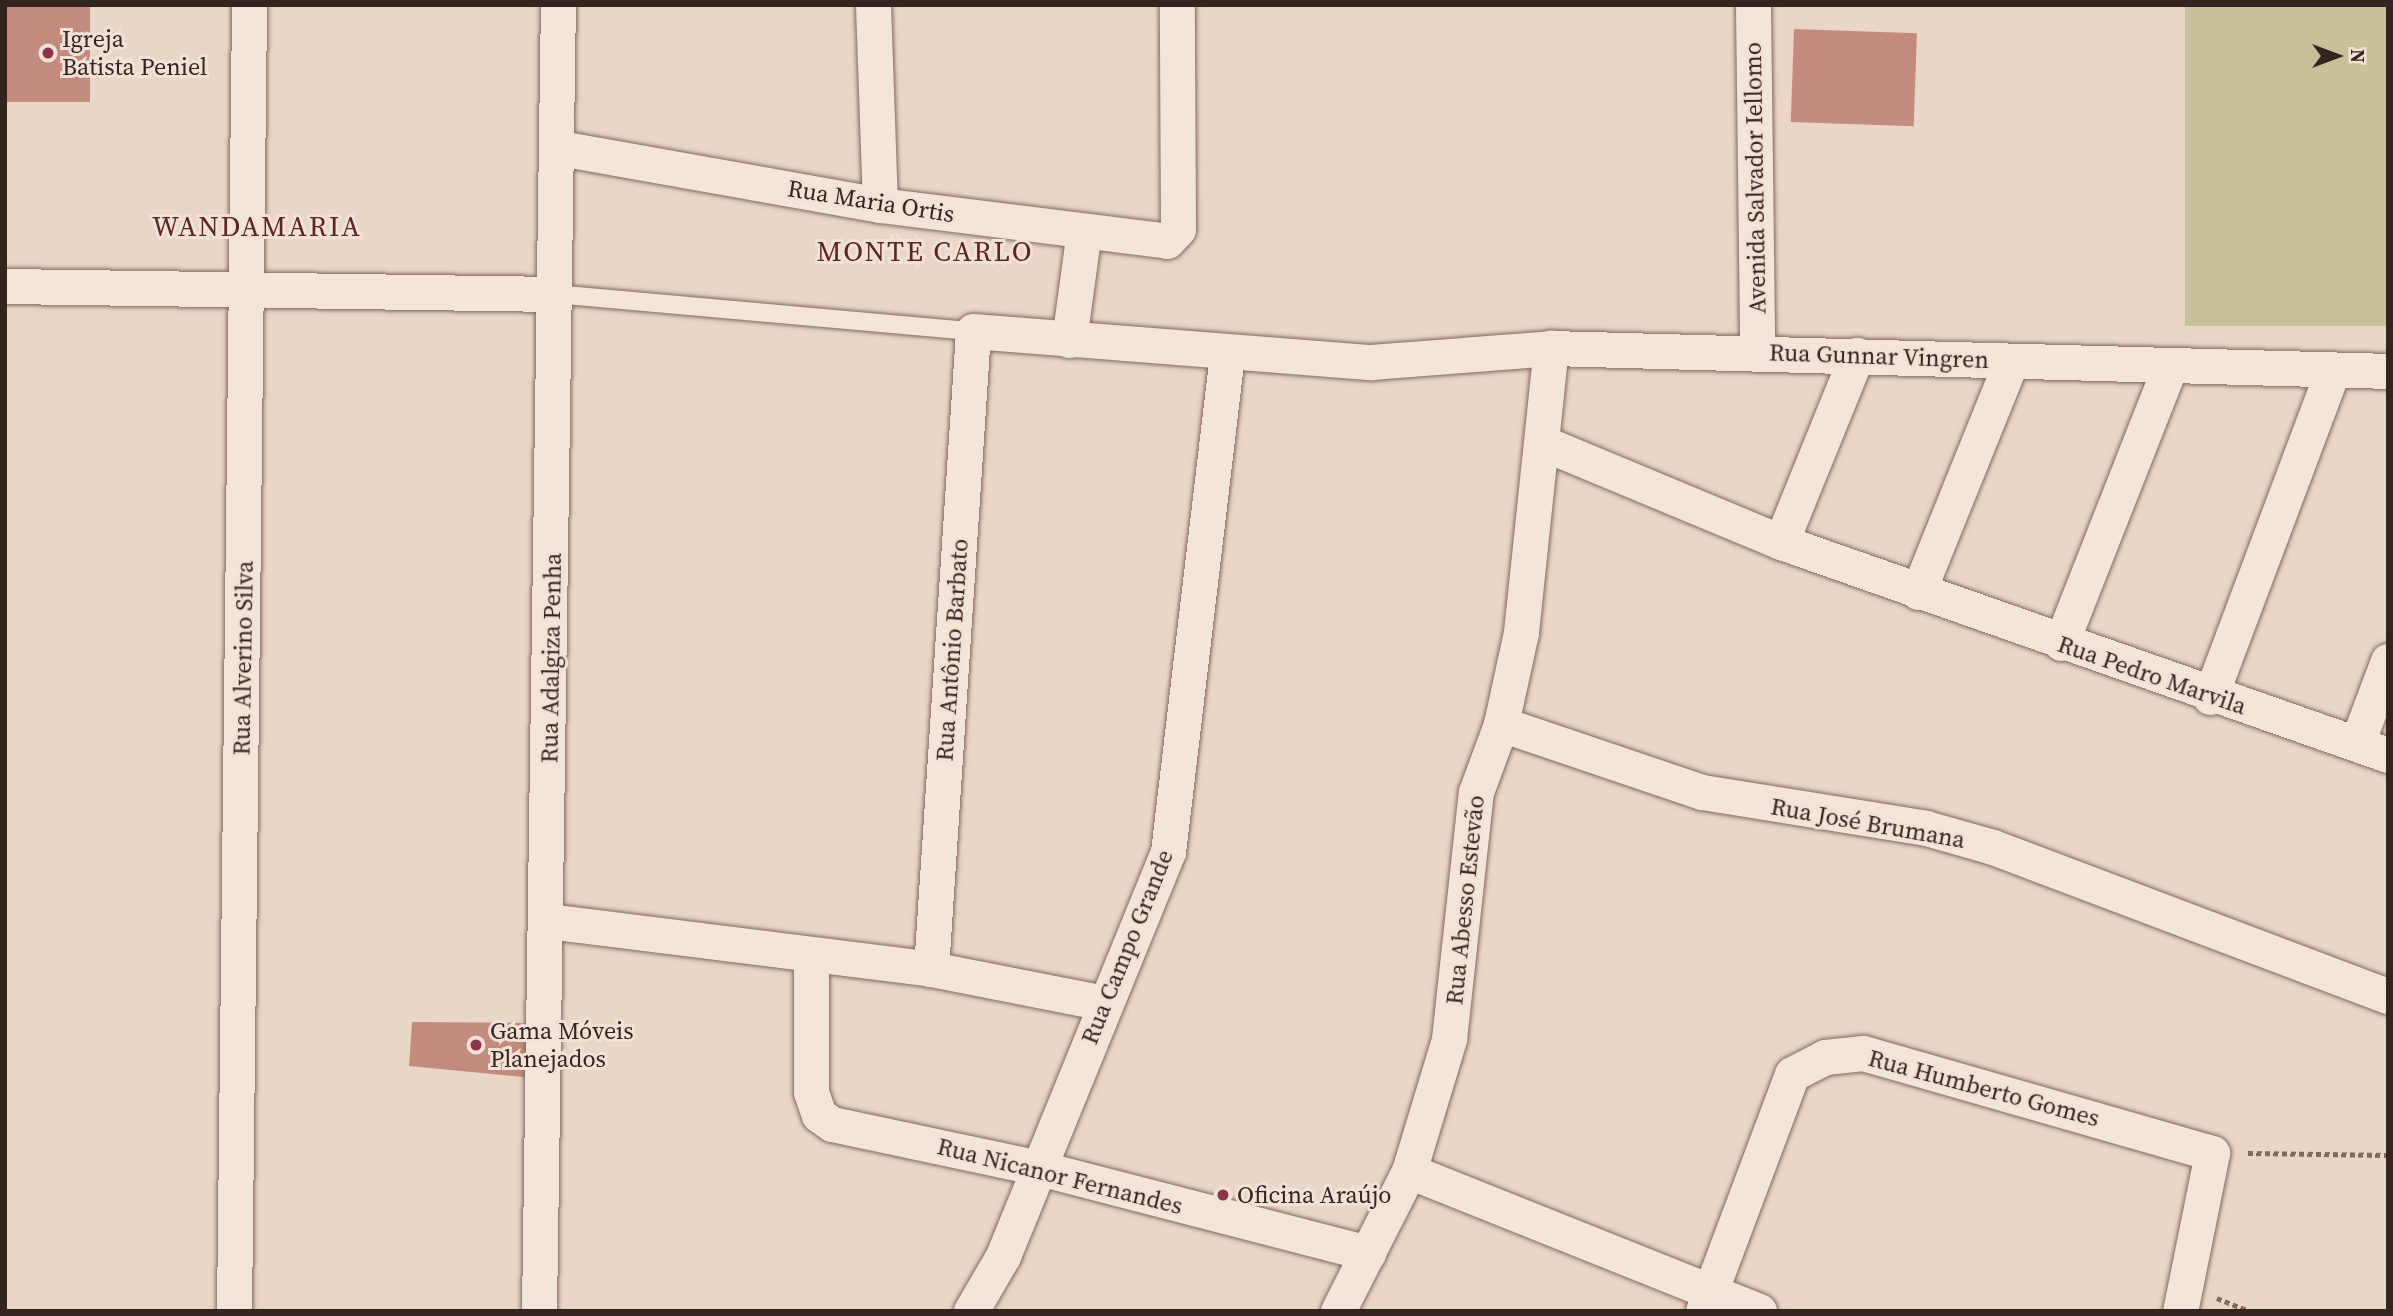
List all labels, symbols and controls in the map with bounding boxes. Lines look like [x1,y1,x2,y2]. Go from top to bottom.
north arrow [2302,21,2372,91]
place label: Igreja Batista Peniel [62,25,207,81]
street label: Avenida Salvador Iellomo [1738,42,1772,314]
marker: Igreja Batista Peniel [40,45,56,61]
text: N [2345,49,2371,63]
street label: Rua Maria Ortis [786,174,956,228]
district label: WANDAMARIA [153,209,361,243]
district label: MONTE CARLO [818,234,1032,268]
street label: Rua Gunnar Vingren [1768,338,1990,374]
street label: Rua Antônio Barbato [930,538,974,762]
street label: Rua Adalgiza Penha [535,553,567,763]
street label: Rua Alverino Silva [227,560,259,756]
street label: Rua Pedro Marvila [2054,629,2250,721]
street label: Rua José Brumana [1769,792,1967,854]
street label: Rua Abesso Estevão [1440,794,1490,1006]
street label: Rua Campo Grande [1075,846,1179,1048]
place label: Gama Móveis Planejados [490,1017,634,1073]
marker: Gama Móveis Planejados [468,1037,484,1053]
street label: Rua Humberto Gomes [1865,1043,2103,1133]
street label: Rua Nicanor Fernandes [934,1132,1186,1220]
place label: Oficina Araújo [1237,1181,1391,1209]
marker: Oficina Araújo [1215,1187,1231,1203]

